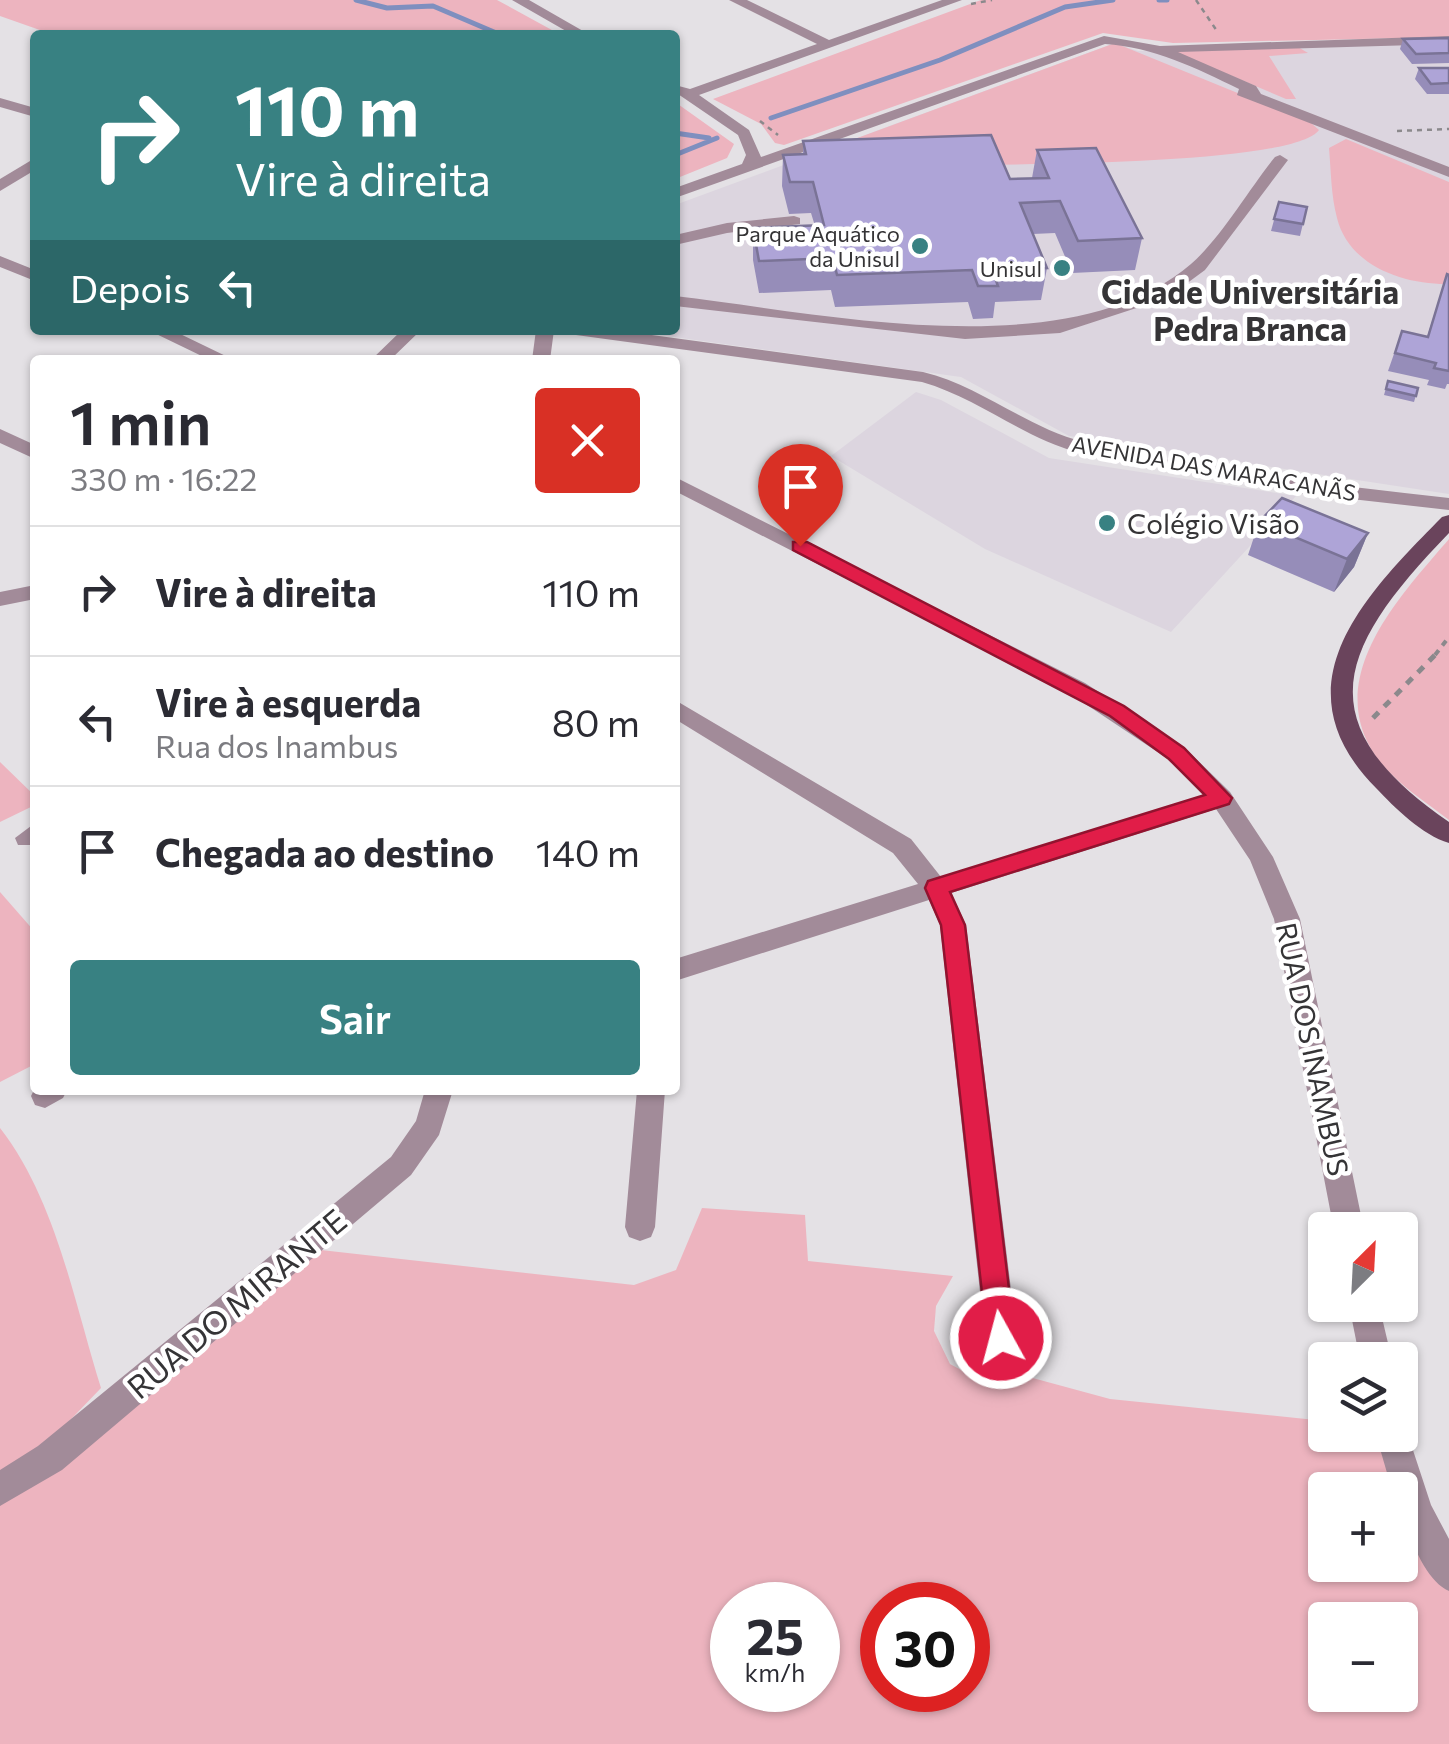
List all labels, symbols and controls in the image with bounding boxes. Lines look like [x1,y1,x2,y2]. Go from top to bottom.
text: 110 m [235,65,419,150]
icon: right [70,70,200,200]
text: Vire à direita [235,150,491,205]
place label: Parque Aquático da Unisul [735,220,900,272]
marker: Parque Aquático da Unisul [909,235,931,257]
place label: Unisul [980,255,1042,282]
marker: Unisul [1051,257,1073,279]
icon: left [210,260,265,315]
text: Depois [70,264,190,311]
district label: Cidade Universitária Pedra Branca [1101,271,1399,348]
text: 1 min [70,384,211,457]
button: close [535,388,640,493]
street label: AVENIDA DAS MARACANÃS [1070,430,1358,506]
pin [758,444,843,547]
text: 330 m · 16:22 [70,458,257,498]
icon: arrive [773,459,828,514]
place label: Colégio Visão [1127,506,1300,540]
marker: Colégio Visão [1096,512,1118,534]
icon: right [70,564,125,619]
text: Vire à direita [155,568,377,615]
text: 110 m [542,568,640,615]
text: Vire à esquerda [155,678,421,725]
icon: left [70,694,125,749]
text: 80 m [552,698,640,745]
text: Rua dos Inambus [155,725,398,765]
icon: arrive [70,824,125,879]
text: Chegada ao destino [155,828,494,875]
text: 140 m [536,828,640,875]
street label: RUA DOS INAMBUS [1270,919,1356,1179]
button: Sair [70,960,640,1075]
street label: RUA DO MIRANTE [118,1200,354,1406]
north arrow [1308,1212,1418,1322]
map controls [1308,1212,1418,1712]
position arrow [949,1286,1053,1390]
button: layers [1308,1342,1418,1452]
button: + [1308,1472,1418,1582]
speed limit sign: 30 [860,1582,990,1712]
button: − [1308,1602,1418,1712]
text: 25 [746,1604,804,1665]
text: km/h [745,1657,805,1687]

